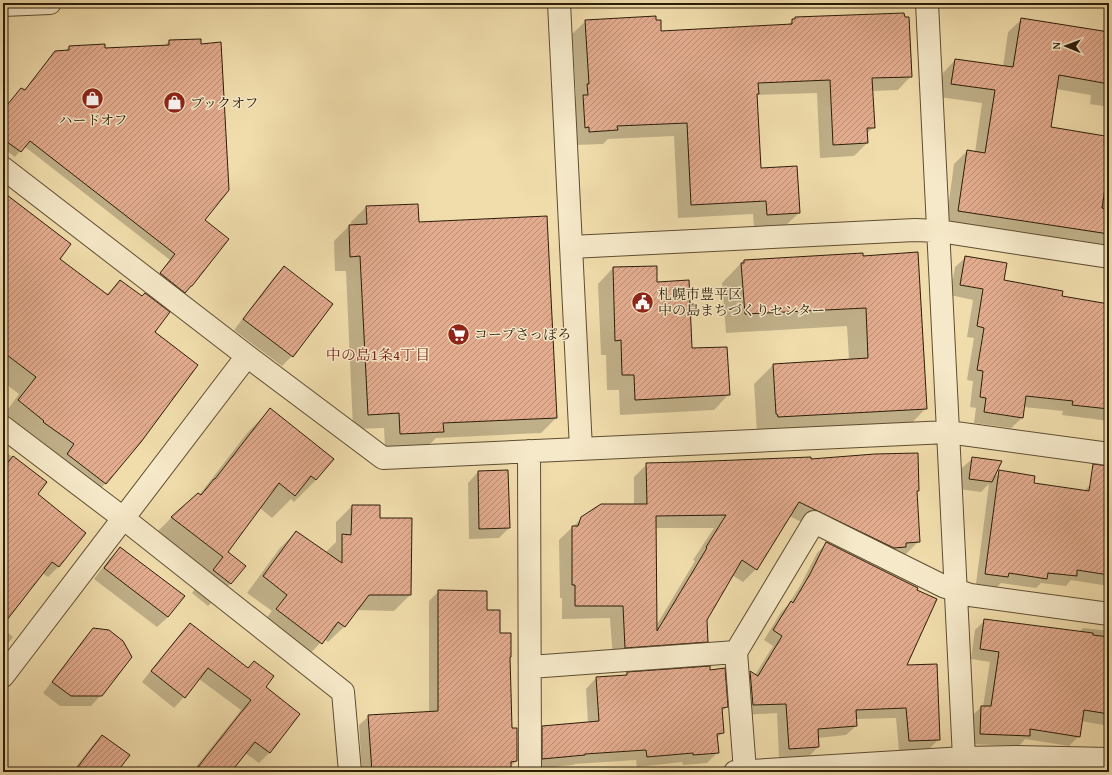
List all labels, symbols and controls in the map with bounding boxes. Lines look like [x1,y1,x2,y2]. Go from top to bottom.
north arrow [1046,26,1086,66]
text: N [1048,41,1064,50]
shop icon: ハードオフ [80,85,106,111]
shop icon: ブックオフ [161,90,187,116]
place label: ブックオフ [190,93,259,113]
place label: ハードオフ [58,110,128,130]
place label: 札幌市豊平区 中の島まちづくりセンター [658,284,825,320]
public building icon: 札幌市豊平区 中の島まちづくりセンター [629,289,655,315]
supermarket icon: コープさっぽろ [445,321,471,347]
place label: コープさっぽろ [474,324,571,344]
district label: 中の島1条4丁目 [326,344,430,365]

